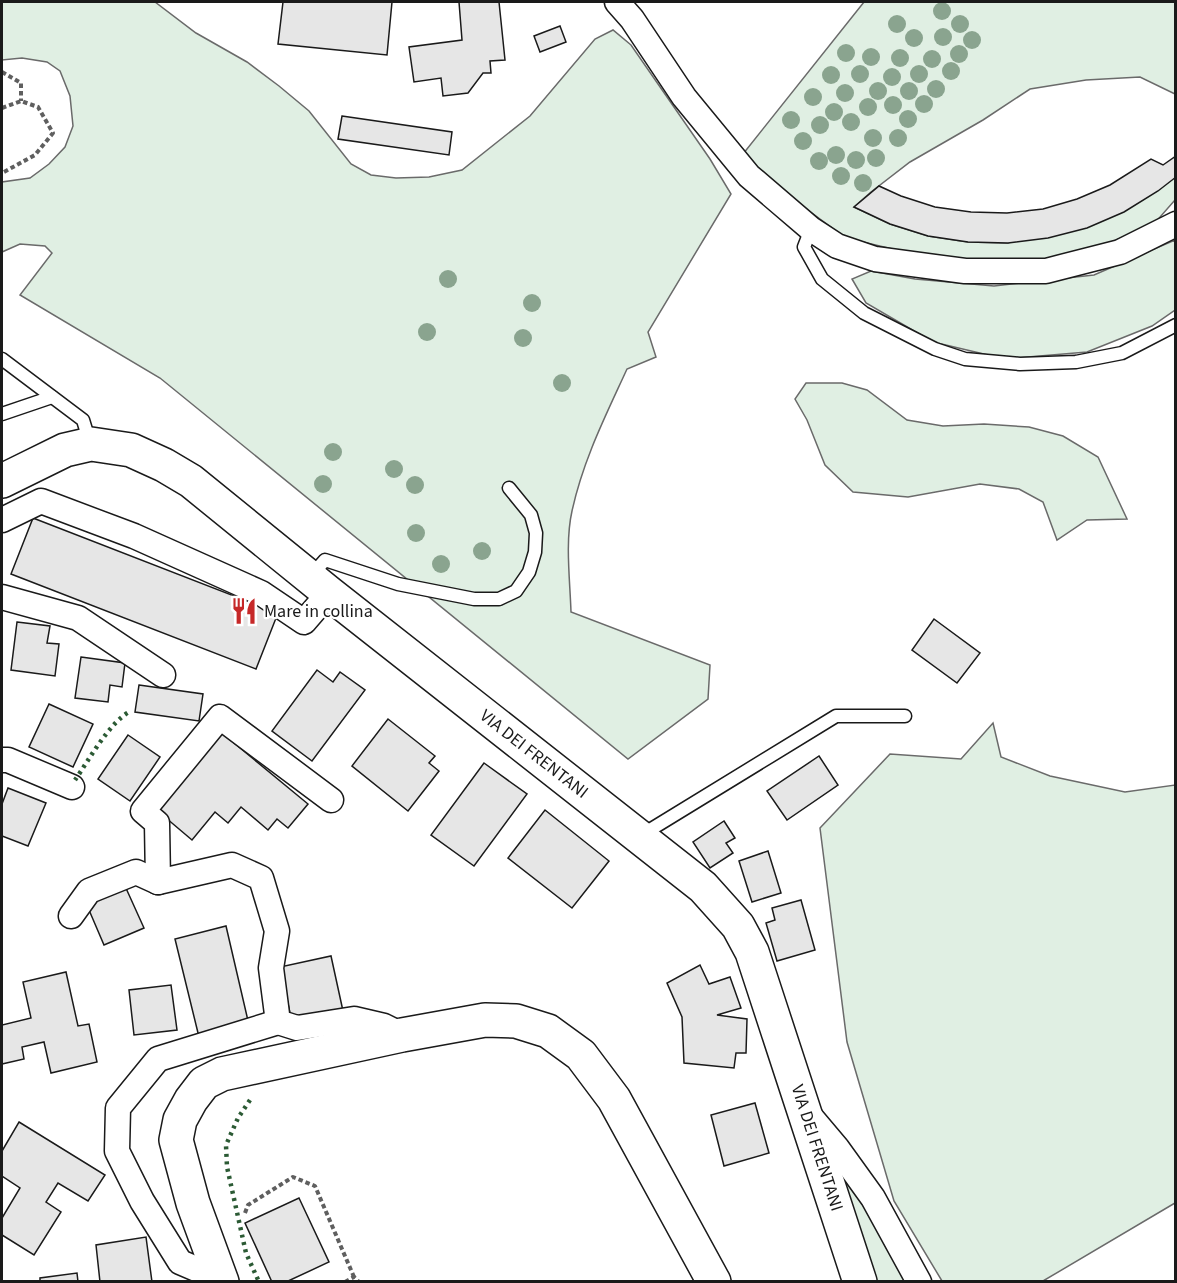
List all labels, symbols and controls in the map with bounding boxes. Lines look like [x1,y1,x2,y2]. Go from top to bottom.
restaurant icon: Mare in collina [229,596,259,626]
place label: Mare in collina [264,599,373,624]
street label: VIA DEI FRENTANI [474,704,594,804]
street label: VIA DEI FRENTANI [785,1082,849,1214]

